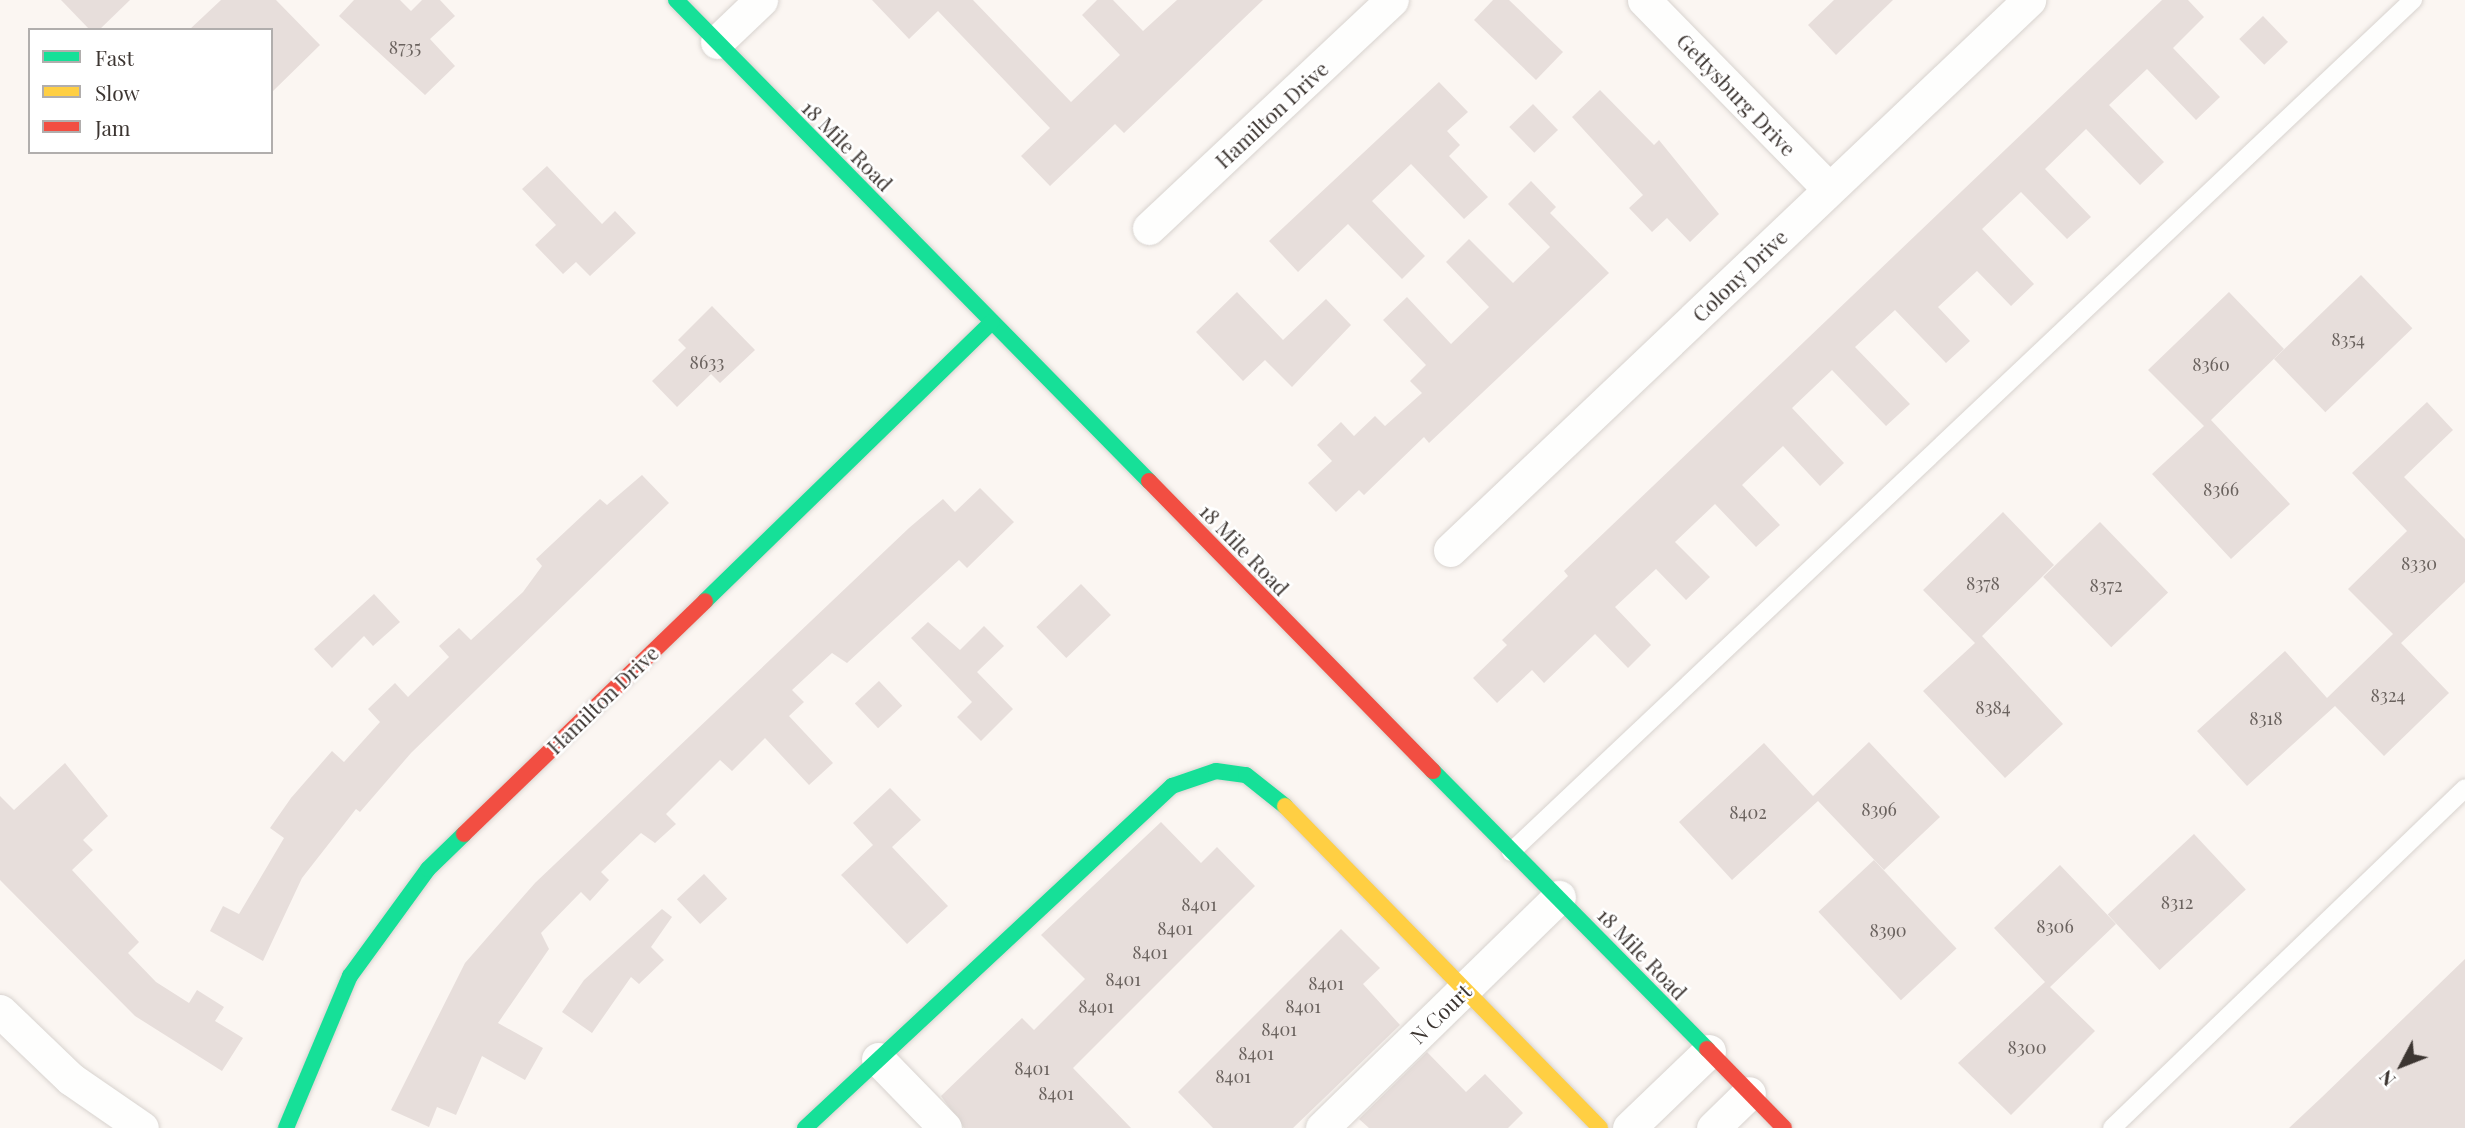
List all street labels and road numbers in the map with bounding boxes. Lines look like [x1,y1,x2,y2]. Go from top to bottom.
street label: Gettysburg Drive [1672,28,1802,160]
street label: Hamilton Drive [1209,55,1333,173]
street label: 18 Mile Road [797,94,899,196]
street label: Colony Drive [1686,223,1792,327]
street label: 18 Mile Road [1195,498,1295,600]
street label: Hamilton Drive [541,640,663,758]
street label: 18 Mile Road [1593,902,1693,1004]
street label: N Court [1404,978,1476,1048]

